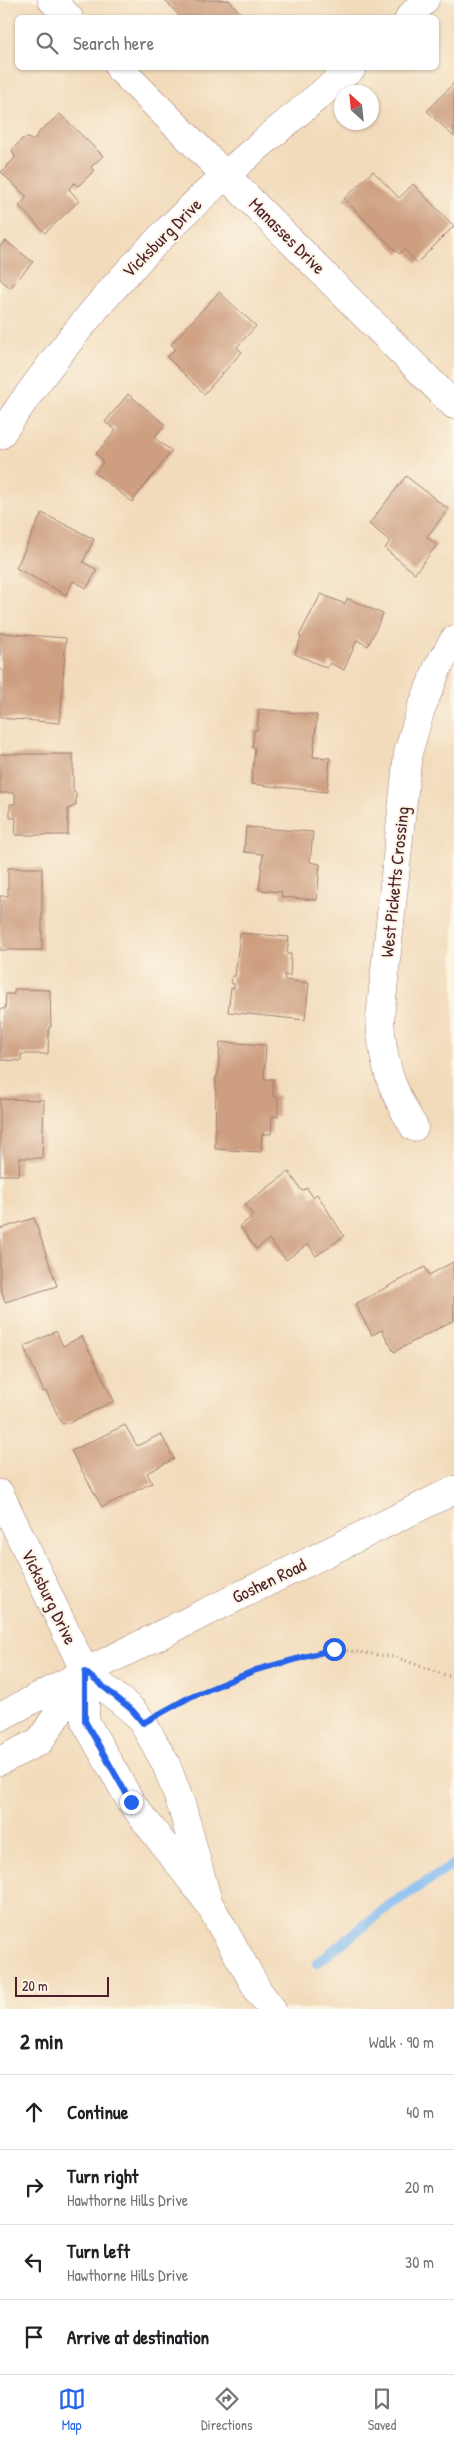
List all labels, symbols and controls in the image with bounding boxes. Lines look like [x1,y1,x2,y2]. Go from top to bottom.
search box [15,15,439,70]
icon: search [33,29,61,57]
text: Search here [73,30,154,56]
north arrow [334,85,379,130]
street label: Vicksburg Drive [116,192,207,283]
street label: Manasses Drive [244,192,331,279]
street label: West Picketts Crossing [374,805,415,959]
street label: Vicksburg Drive [16,1545,83,1649]
street label: Goshen Road [228,1552,310,1609]
route start [323,1638,346,1661]
route end [120,1791,143,1814]
scale bar [15,1974,109,1997]
text: 20 m [22,1976,48,1995]
text: 2 min [20,2027,63,2056]
text: Walk · 90 m [369,2031,434,2053]
icon: ahead [20,2098,48,2126]
text: Continue [67,2099,128,2125]
text: 40 m [406,2101,434,2123]
text: Turn right [67,2163,138,2189]
icon: right [20,2173,48,2201]
text: 20 m [405,2176,434,2198]
text: Hawthorne Hills Drive [67,2189,188,2211]
text: Turn left [67,2238,130,2264]
icon: left [20,2248,48,2276]
text: 30 m [405,2251,434,2273]
text: Hawthorne Hills Drive [67,2264,188,2286]
icon: arrive [20,2323,48,2351]
text: Arrive at destination [67,2324,209,2350]
tab: Map [58,2385,86,2434]
tab: Directions [201,2385,252,2434]
tab: Saved [368,2385,396,2434]

